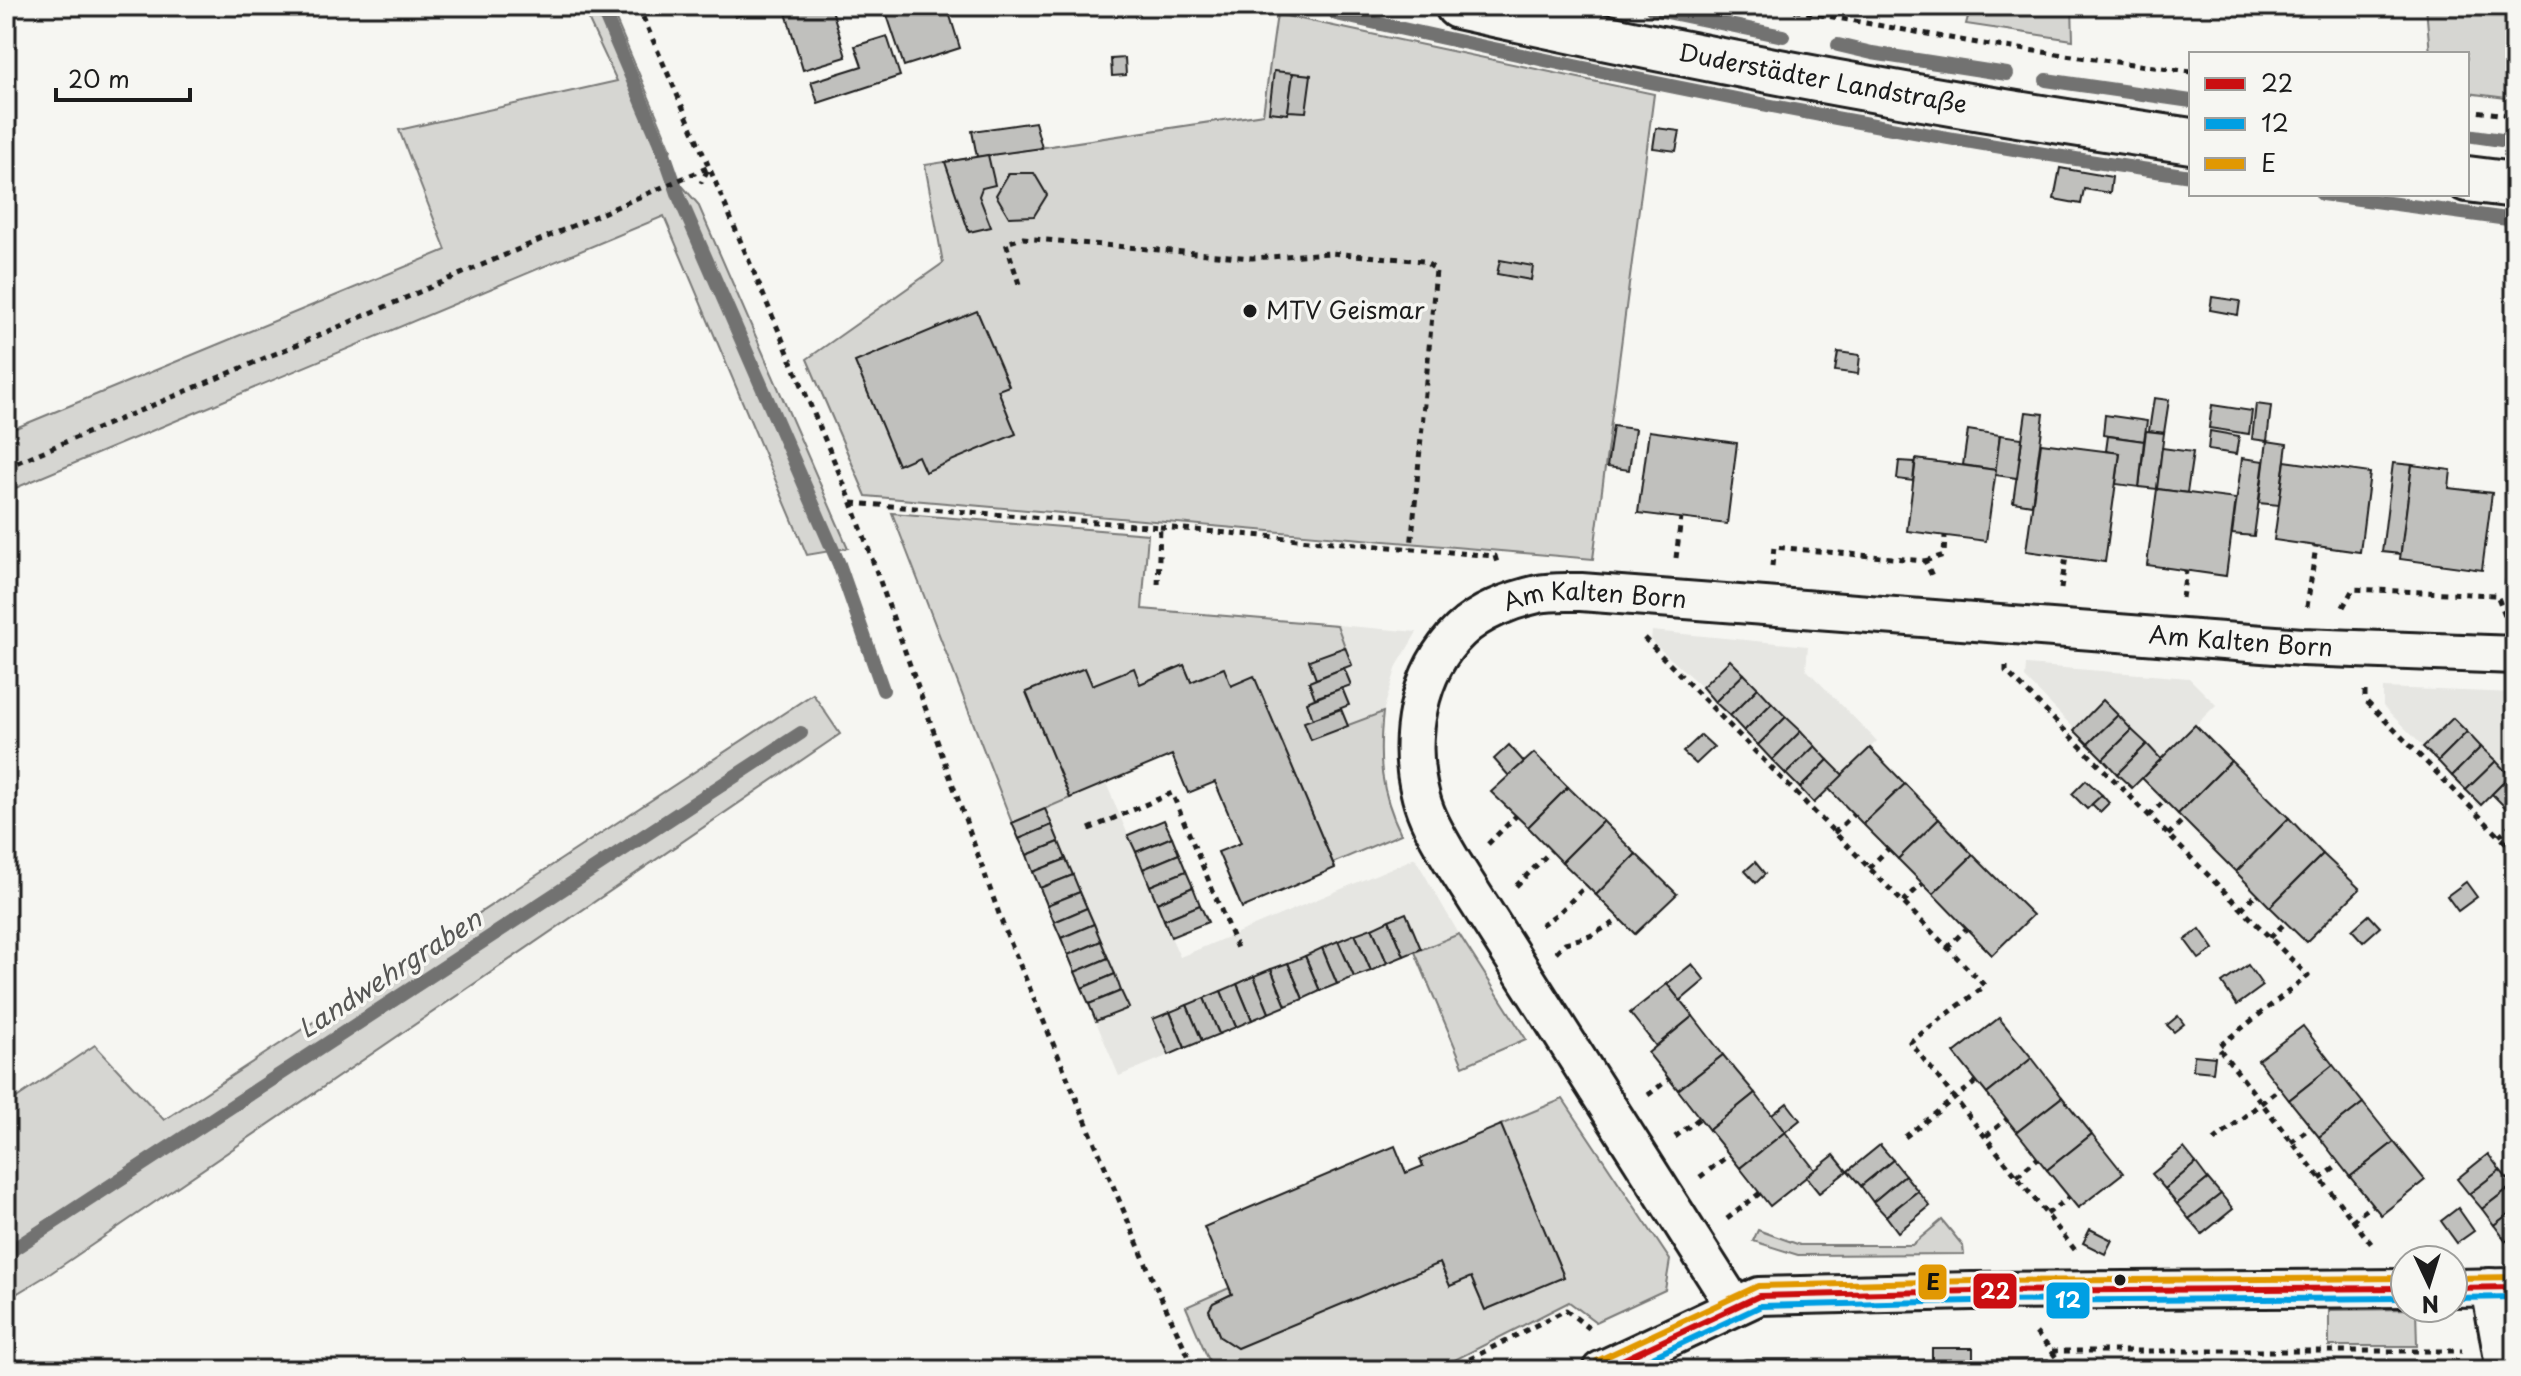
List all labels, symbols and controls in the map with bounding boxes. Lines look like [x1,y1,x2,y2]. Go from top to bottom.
street label: Duderstädter Landstraße [1676,33,1970,121]
scale bar [56,52,190,102]
legend [2189,52,2469,196]
text: 20 m [68,60,130,96]
text: 22 [2261,64,2293,100]
text: 12 [2261,104,2289,140]
text: E [2261,144,2276,180]
place label: MTV Geismar [1266,291,1425,327]
marker: MTV Geismar [1241,302,1259,320]
street label: Am Kalten Born [1498,572,1688,619]
street label: Am Kalten Born [2148,615,2333,664]
water label: Landwehrgraben [290,898,490,1047]
north arrow [2389,1244,2469,1324]
line badge: E [1917,1263,1948,1301]
text: E [1926,1264,1940,1297]
line badge: 22 [1972,1272,2018,1310]
unlabelled marker [2112,1272,2128,1288]
text: 22 [1980,1273,2010,1306]
line badge: 12 [2045,1281,2091,1320]
text: 12 [2055,1282,2081,1315]
text: N [2421,1288,2440,1323]

